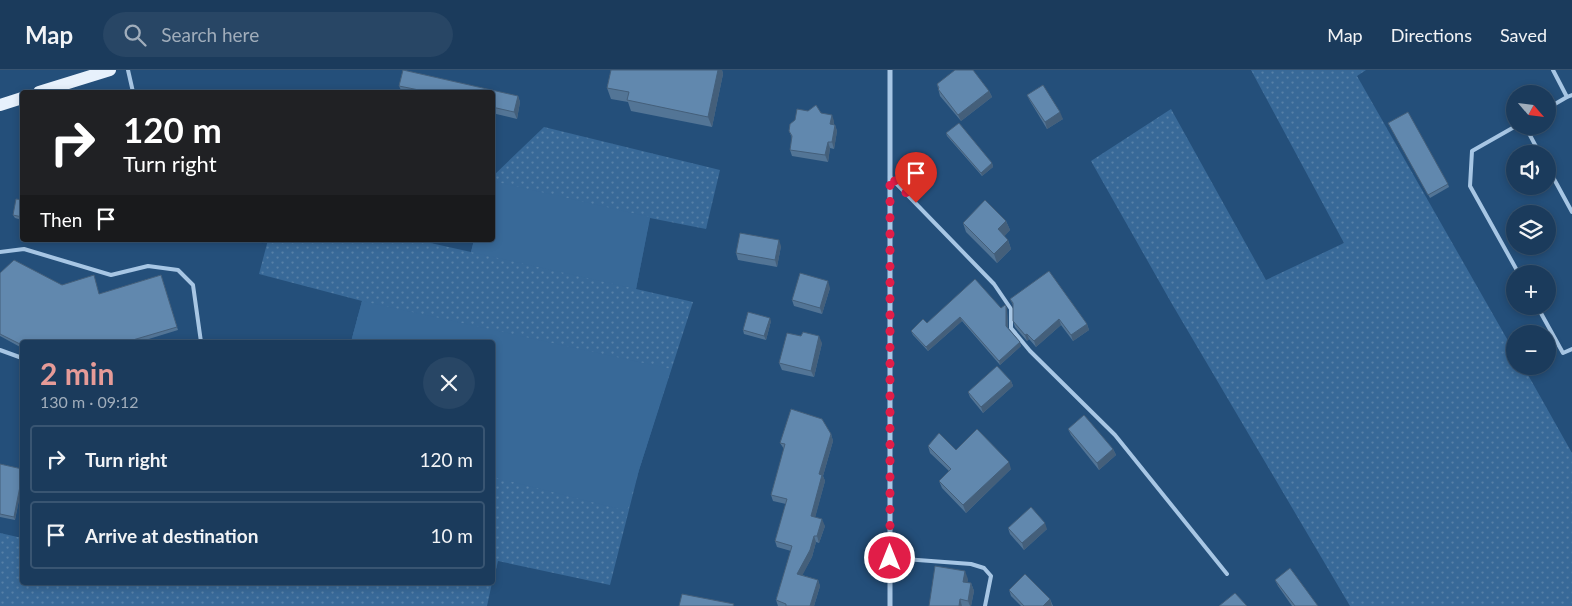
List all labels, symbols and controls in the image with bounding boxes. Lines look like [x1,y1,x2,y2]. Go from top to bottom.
search box [103,12,453,57]
text: Map [25,20,73,49]
icon: search [121,21,149,49]
text: Search here [161,23,259,46]
text: Map [1327,24,1363,46]
text: Directions [1391,24,1472,46]
text: Saved [1500,24,1547,46]
north arrow [1506,85,1556,135]
map controls [1506,85,1556,375]
text: 120 m [123,108,222,150]
icon: right [40,110,105,175]
button: sound [1506,145,1556,195]
text: Turn right [123,150,217,177]
pin [895,152,937,203]
icon: arrive [902,159,930,187]
icon: arrive [92,205,120,233]
button: layers [1506,205,1556,255]
text: Then [40,208,82,231]
button: + [1506,265,1556,315]
button: − [1506,325,1556,375]
text: 2 min [40,355,114,391]
button: close [423,357,475,409]
text: 130 m · 09:12 [40,392,139,411]
icon: right [42,445,70,473]
text: Turn right [85,448,167,471]
text: 120 m [419,448,473,471]
icon: arrive [42,521,70,549]
text: Arrive at destination [85,524,258,547]
text: 10 m [430,524,473,547]
position arrow [863,531,915,583]

